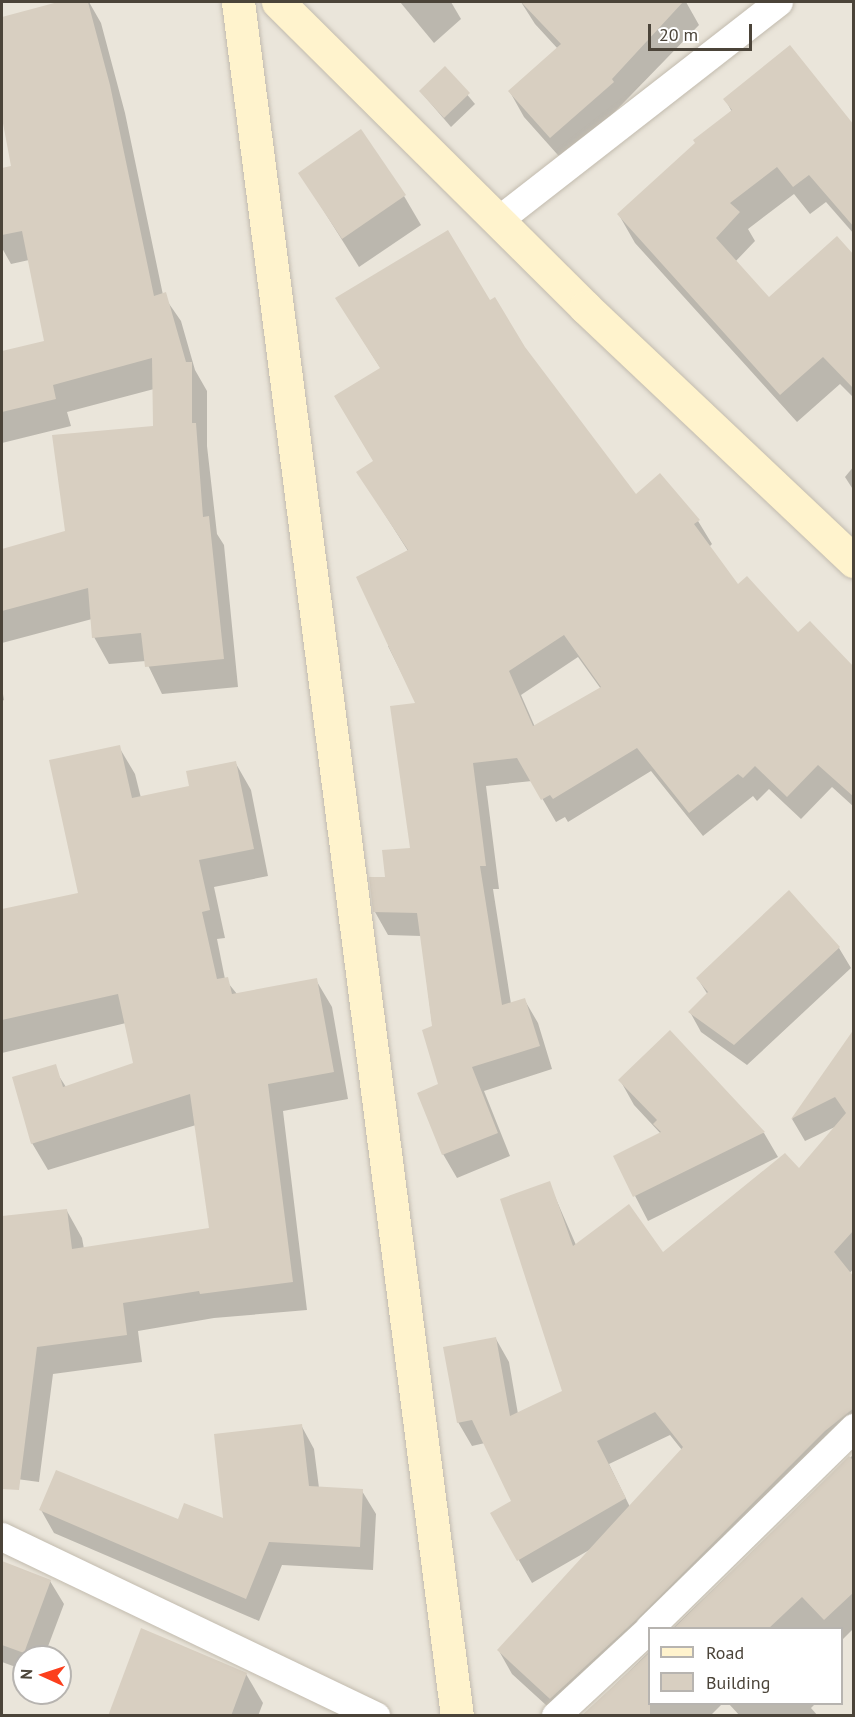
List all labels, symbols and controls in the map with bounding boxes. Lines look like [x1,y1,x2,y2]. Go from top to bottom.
scale bar [651,12,754,50]
text: 20 m [659,23,698,46]
legend [648,1627,843,1705]
text: Road [706,1641,744,1664]
north arrow [12,1645,72,1705]
text: N [16,1668,36,1680]
text: Building [706,1671,770,1694]

